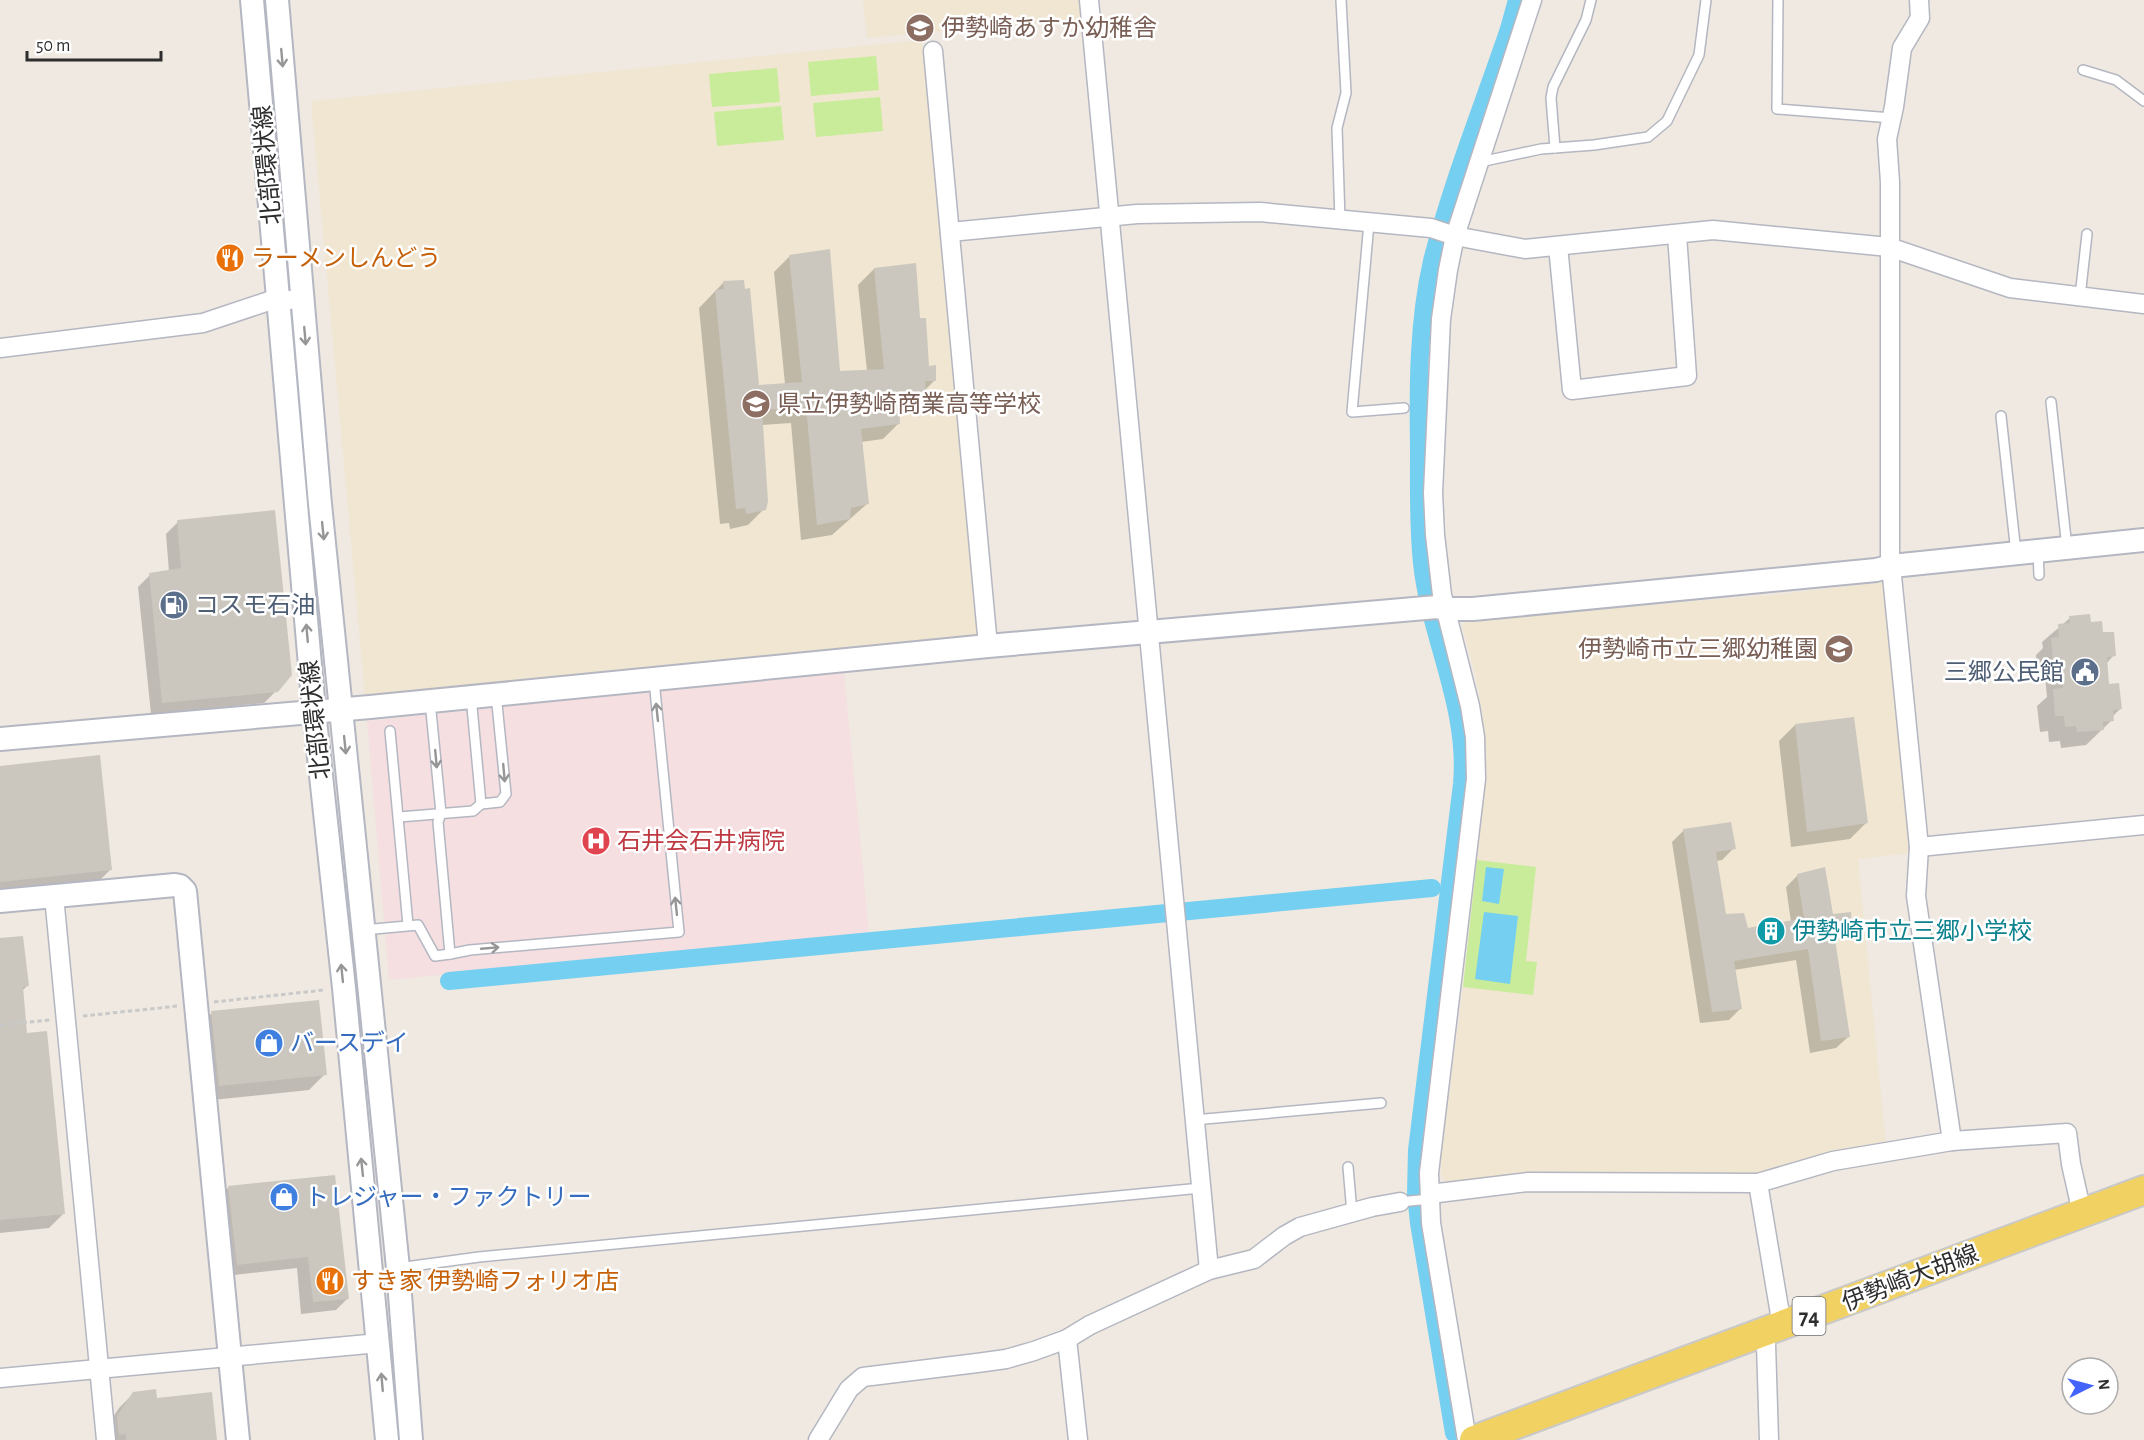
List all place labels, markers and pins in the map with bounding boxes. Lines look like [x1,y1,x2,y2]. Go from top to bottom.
school or university icon: 伊勢崎あすか幼稚舎 [904,12,936,44]
place label: 伊勢崎あすか幼稚舎 [941,15,1157,41]
restaurant icon: ラーメンしんどう [214,242,246,274]
place label: ラーメンしんどう [251,246,441,271]
school or university icon: 県立伊勢崎商業高等学校 [740,388,772,420]
place label: 県立伊勢崎商業高等学校 [777,391,1041,417]
fuel station icon: コスモ石油 [158,589,190,621]
place label: コスモ石油 [195,592,315,618]
school or university icon: 伊勢崎市立三郷幼稚園 [1823,633,1855,665]
place label: 伊勢崎市立三郷幼稚園 [1578,636,1818,662]
public building icon: 三郷公民館 [2069,656,2101,688]
place label: 三郷公民館 [1944,659,2064,685]
hospital icon: 石井会石井病院 [580,825,612,857]
place label: 石井会石井病院 [617,828,785,854]
building icon: 伊勢崎市立三郷小学校 [1755,915,1787,947]
place label: 伊勢崎市立三郷小学校 [1792,918,2032,944]
shop icon: バースデイ [253,1027,285,1059]
place label: バースデイ [290,1030,409,1056]
shop icon: トレジャー・ファクトリー [268,1181,300,1213]
place label: トレジャー・ファクトリー [305,1185,592,1210]
restaurant icon: すき家 伊勢崎フォリオ店 [314,1265,346,1297]
place label: すき家 伊勢崎フォリオ店 [351,1268,619,1294]

